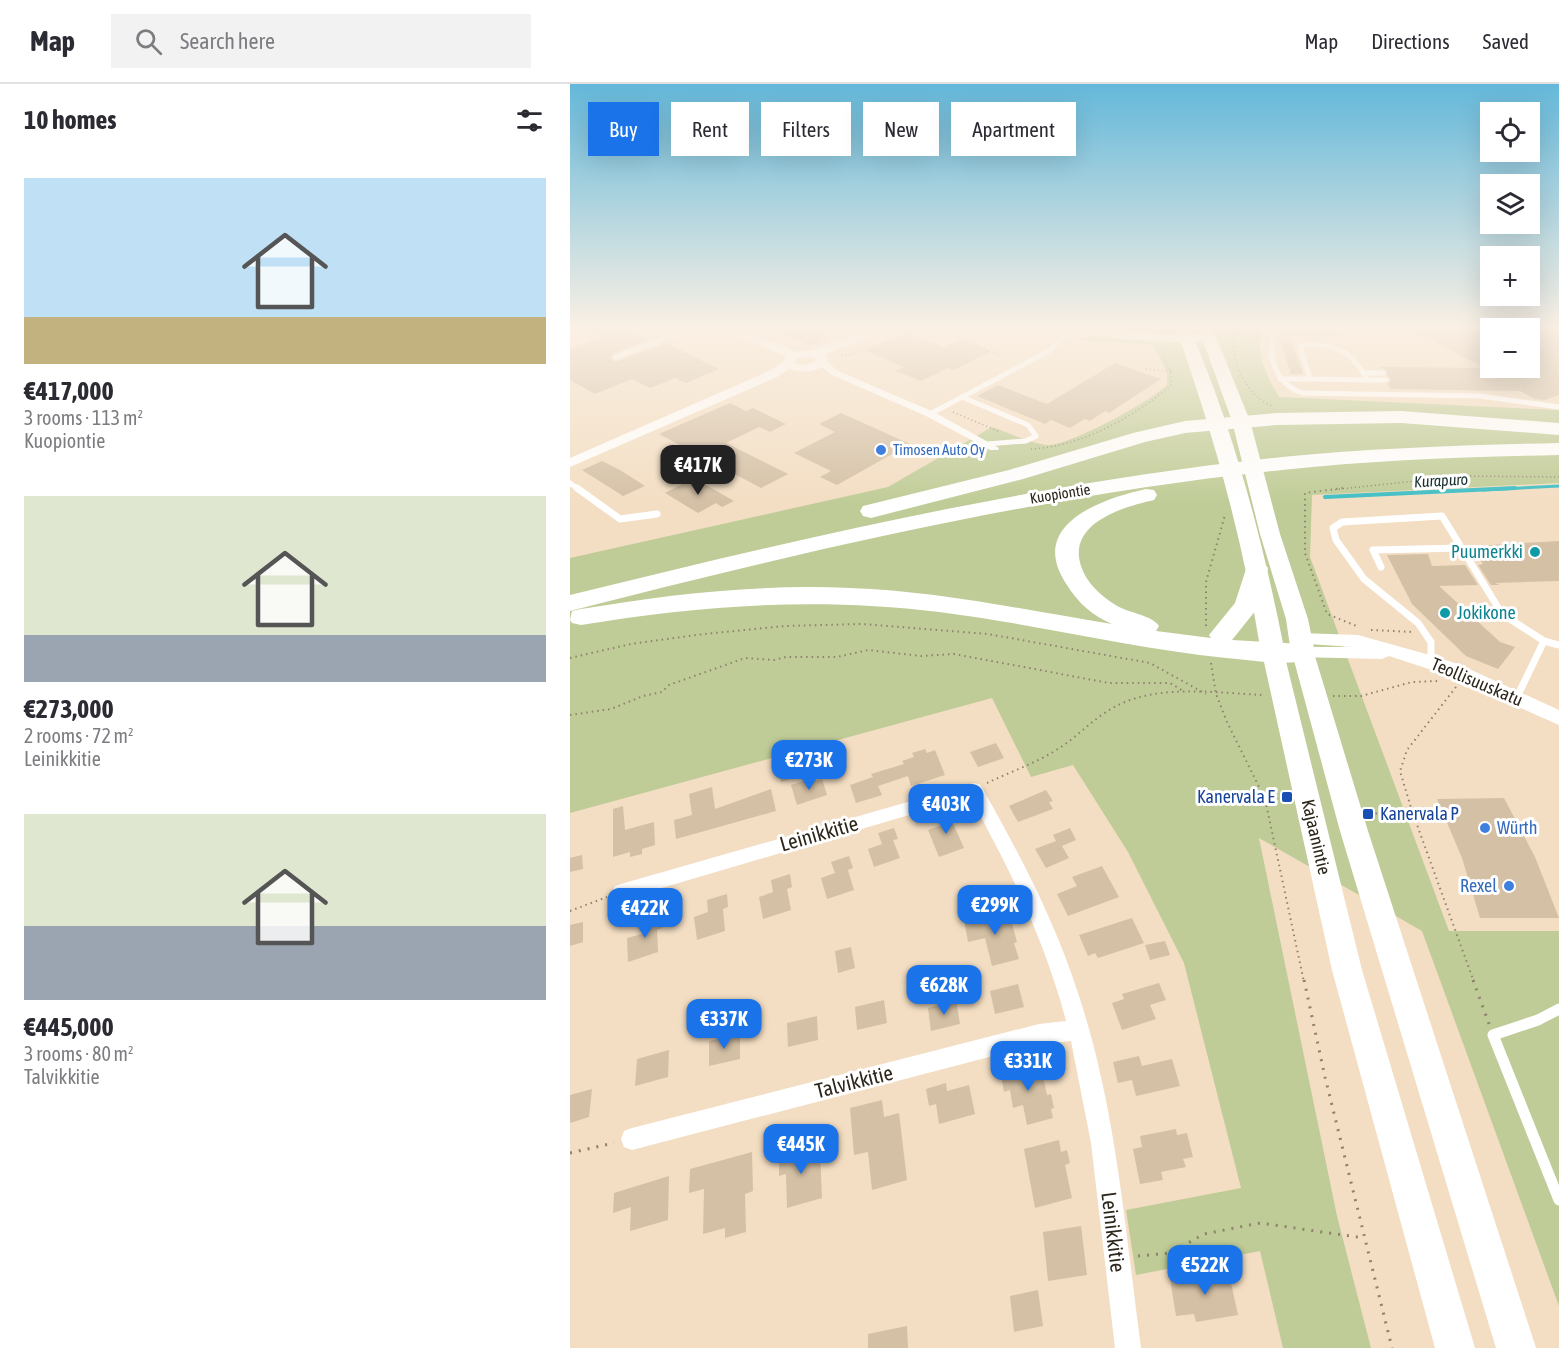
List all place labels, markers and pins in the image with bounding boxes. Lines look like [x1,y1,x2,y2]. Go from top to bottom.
place label: Timosen Auto Oy [893,441,985,458]
marker: Timosen Auto Oy [874,443,888,457]
pin: €417K [656,445,740,496]
place label: Puumerkki [1451,541,1523,562]
marker: Puumerkki [1528,545,1542,559]
place label: Jokikone [1457,602,1516,623]
marker: Jokikone [1438,606,1452,620]
pin: €273K [767,740,851,791]
pin: €403K [904,784,988,835]
place label: Kanervala E [1197,786,1275,807]
marker: Kanervala E [1280,790,1294,804]
place label: Kanervala P [1380,803,1459,824]
marker: Kanervala P [1361,807,1375,821]
place label: Würth [1497,817,1538,838]
marker: Würth [1478,821,1492,835]
place label: Rexel [1460,875,1497,896]
marker: Rexel [1502,879,1516,893]
pin: €299K [953,885,1037,936]
pin: €422K [603,888,687,939]
pin: €628K [902,965,986,1016]
pin: €337K [682,999,766,1050]
pin: €331K [986,1041,1070,1092]
pin: €445K [759,1124,843,1175]
pin: €522K [1163,1245,1247,1296]

